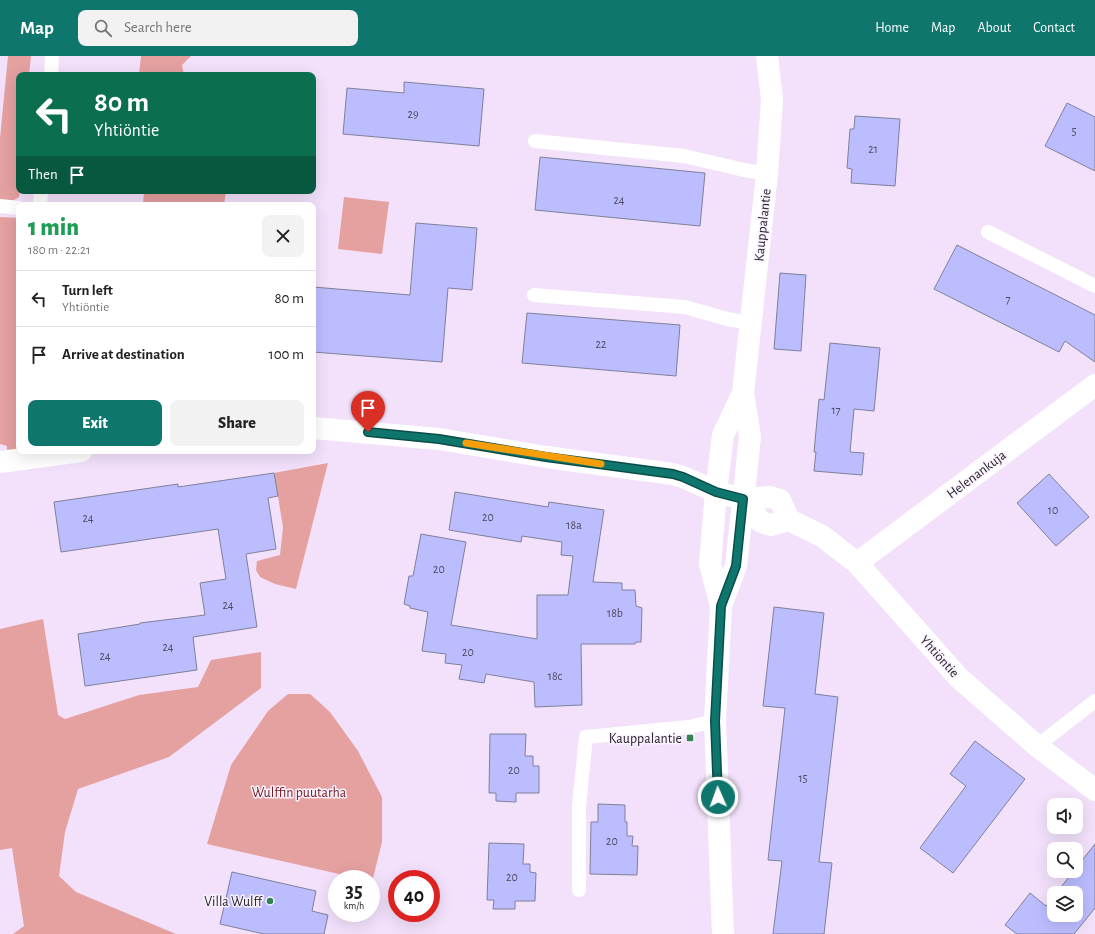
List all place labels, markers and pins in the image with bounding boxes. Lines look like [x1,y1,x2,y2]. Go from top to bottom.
pin [351,391,385,432]
place label: Kauppalantie [609,732,682,746]
marker: Kauppalantie [685,733,695,743]
place label: Villa Wulff [204,895,263,909]
marker: Villa Wulff [265,896,275,906]

